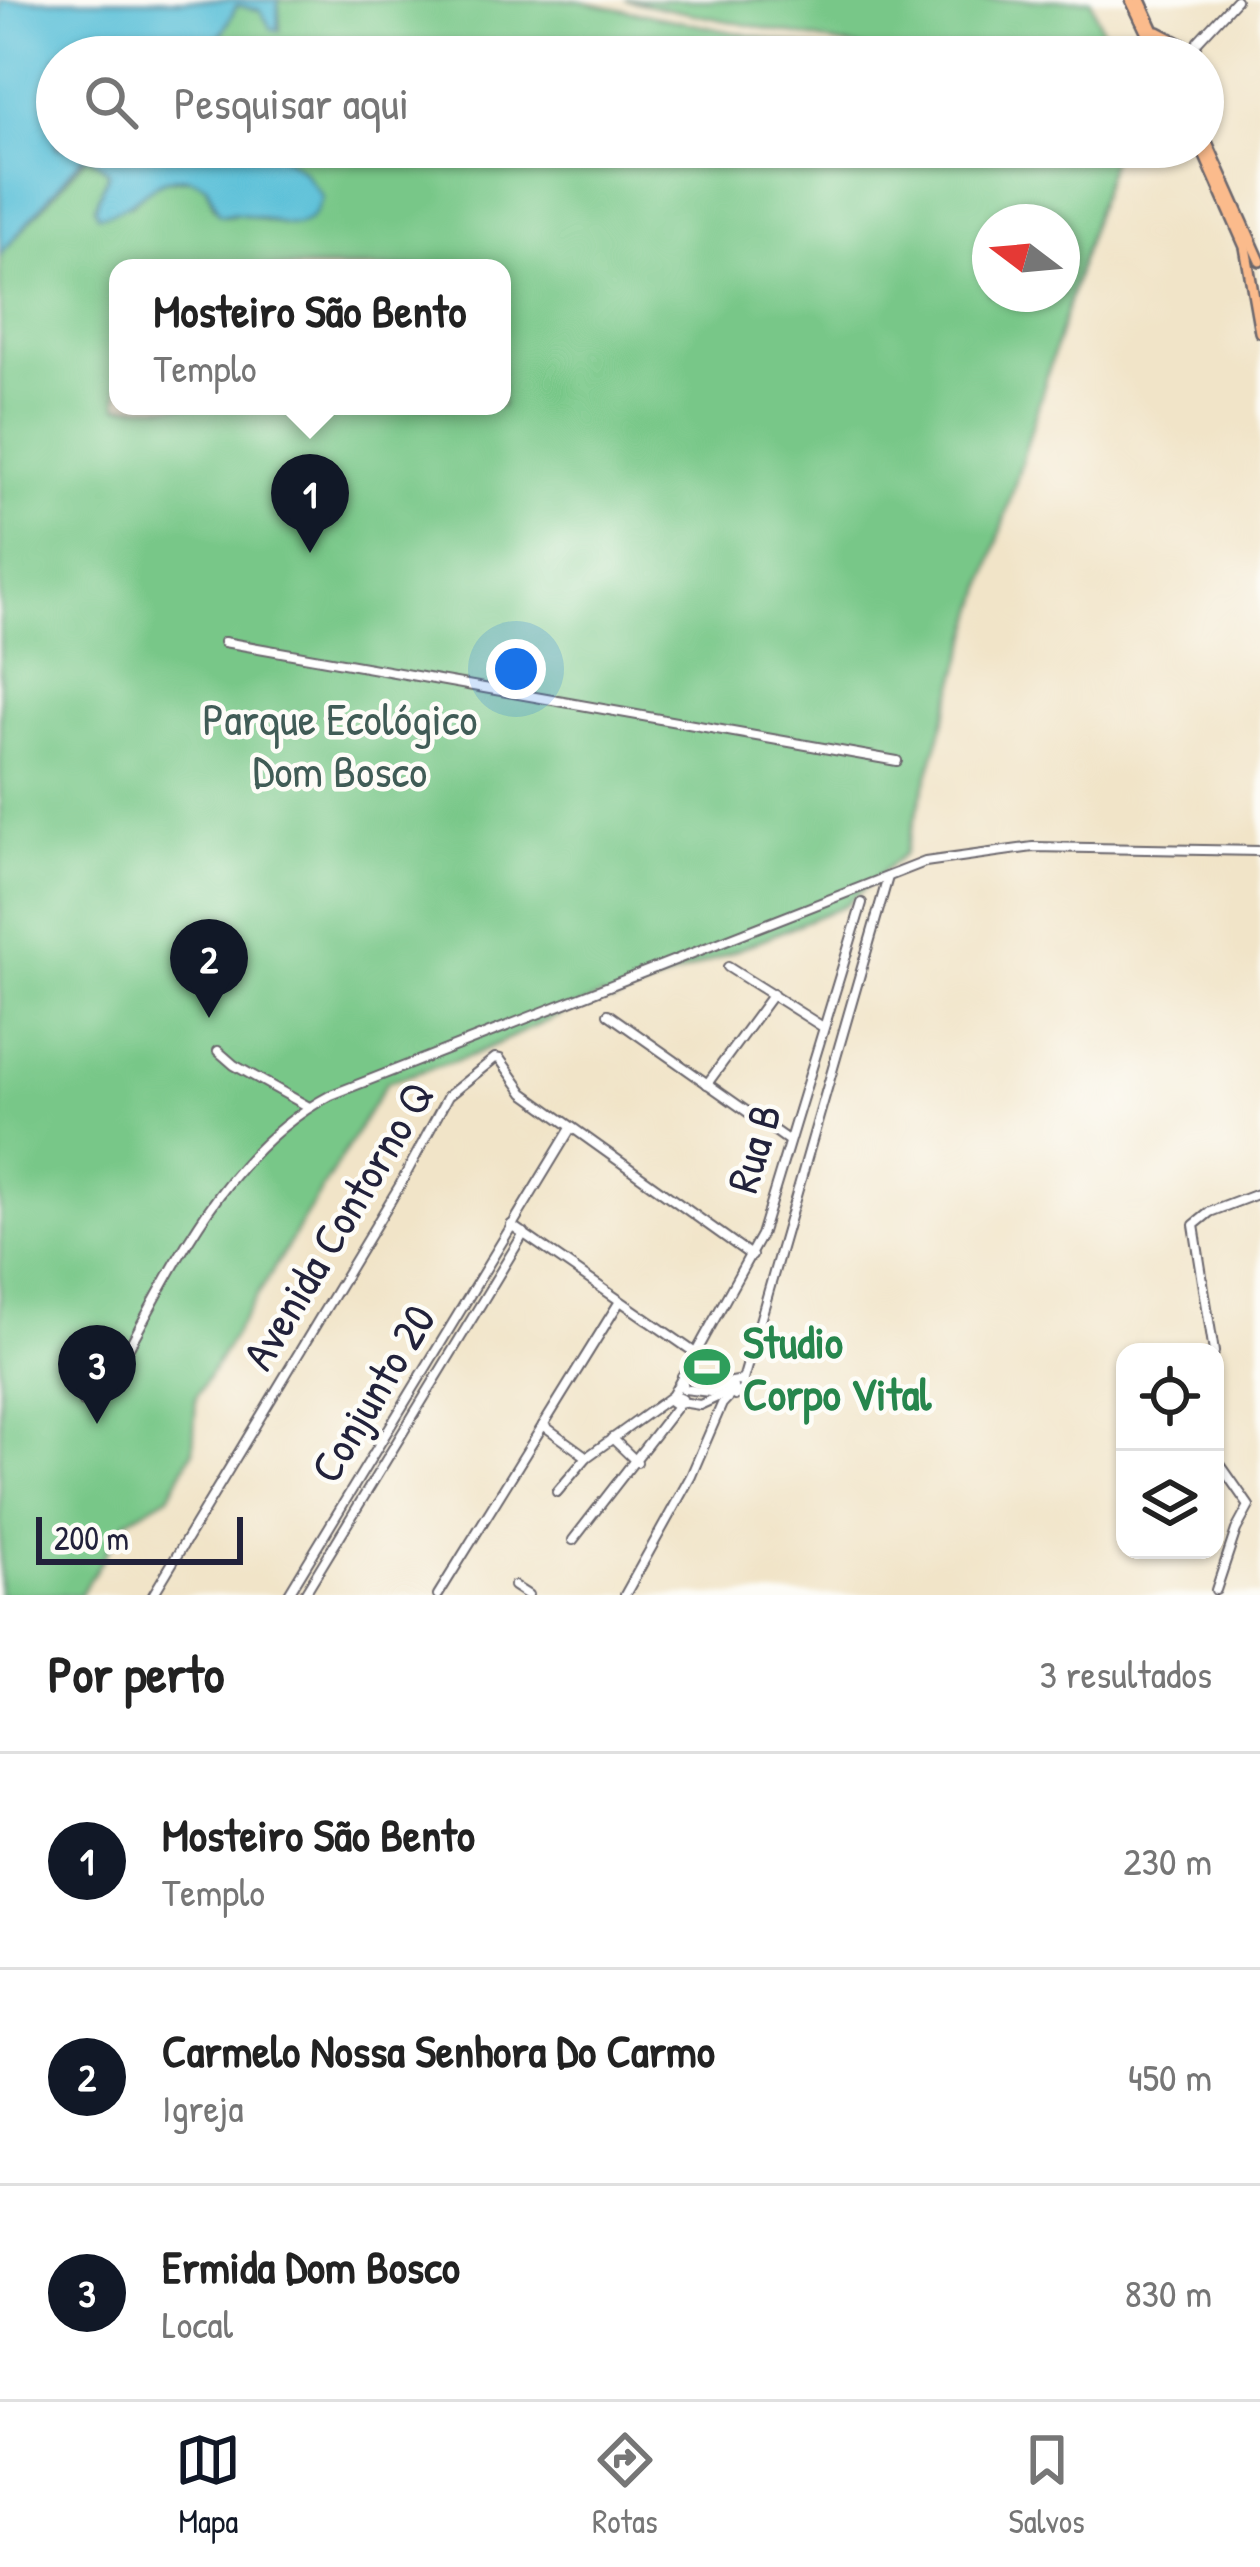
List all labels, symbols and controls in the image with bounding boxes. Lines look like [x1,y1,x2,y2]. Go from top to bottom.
search box [36,36,1224,168]
icon: search [78,69,144,135]
text: Pesquisar aqui [174,72,409,133]
north arrow [972,204,1080,312]
popup [109,259,511,415]
text: Mosteiro São Bento [154,280,466,341]
text: Templo [154,341,257,394]
pin: 1 [271,454,349,553]
your location [486,639,546,699]
park label: Parque Ecológico Dom Bosco [203,688,478,801]
pin: 2 [170,919,248,1018]
street label: Avenida Contorno Q [227,1069,447,1381]
street label: Rua B [711,1096,795,1200]
street label: Conjunto 20 [295,1293,449,1493]
place label: Studio Corpo Vital [743,1311,932,1425]
pin: 3 [58,1325,136,1424]
sports icon: Studio Corpo Vital [682,1342,732,1392]
map controls [1116,1343,1224,1559]
button: locate [1116,1343,1224,1451]
button: layers [1116,1451,1224,1559]
scale bar [36,1511,243,1564]
text: 200 m [54,1516,129,1560]
text: Por perto [48,1639,224,1708]
text: 3 resultados [1039,1647,1212,1700]
text: Mosteiro São Bento [162,1804,475,1865]
text: 1 [80,1834,94,1887]
text: 230 m [1123,1834,1212,1887]
text: Templo [162,1865,265,1918]
text: Carmelo Nossa Senhora Do Carmo [162,2020,715,2081]
text: 2 [78,2050,96,2103]
text: 450 m [1128,2050,1212,2103]
text: Igreja [162,2081,244,2134]
text: Ermida Dom Bosco [162,2236,460,2297]
text: 3 [78,2266,96,2319]
text: 830 m [1125,2266,1212,2319]
text: Local [162,2297,233,2350]
tab: Mapa [175,2427,241,2543]
tab: Rotas [592,2427,658,2543]
tab: Salvos [1009,2427,1085,2543]

